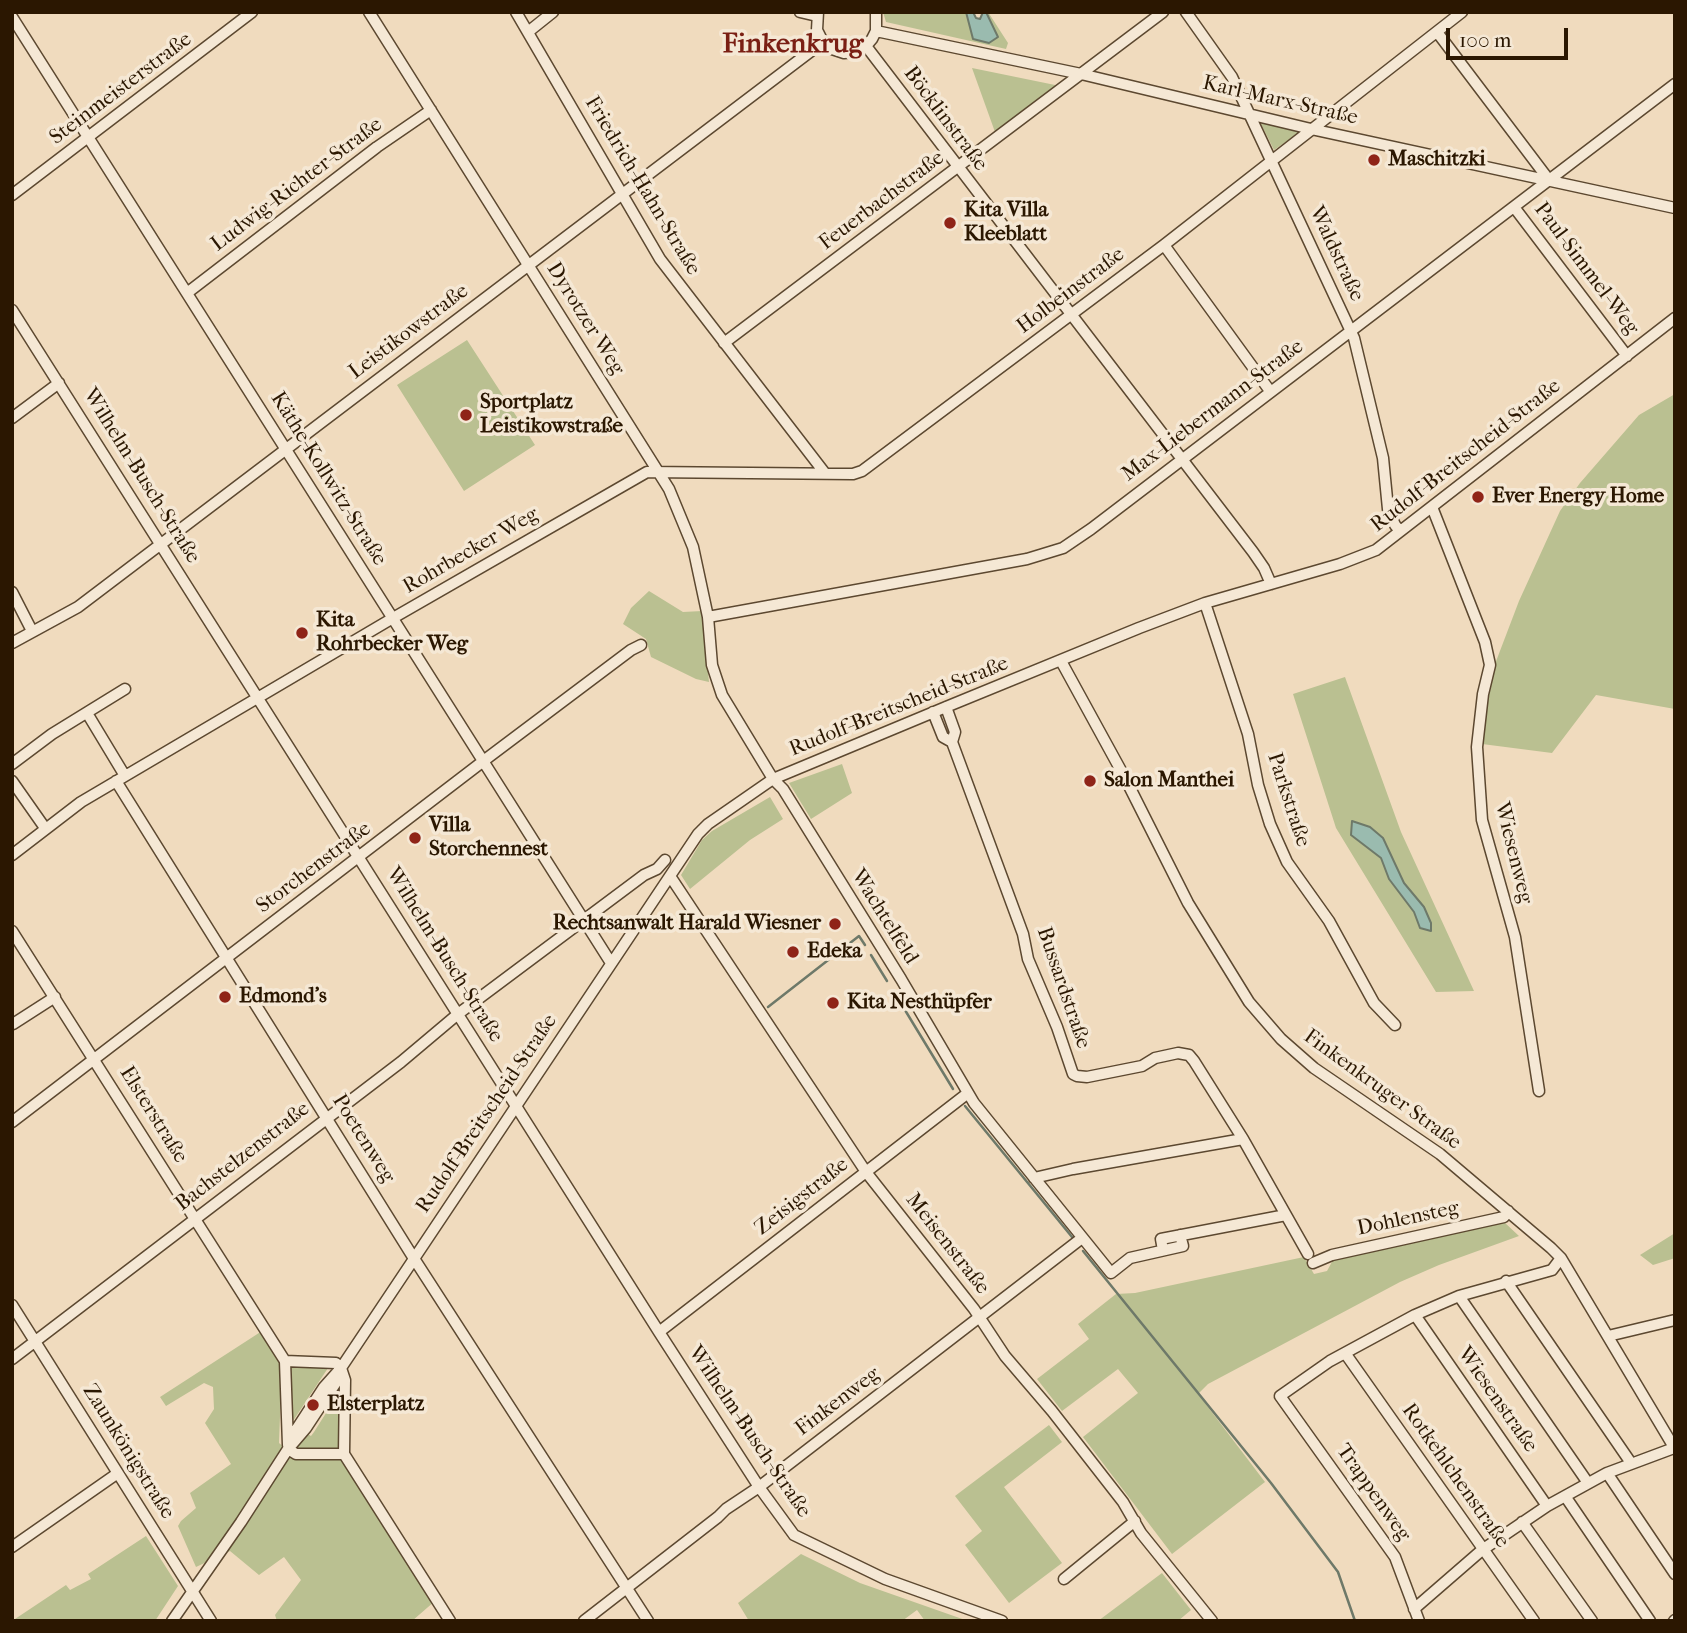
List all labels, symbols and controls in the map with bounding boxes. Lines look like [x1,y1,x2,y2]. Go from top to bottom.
scale bar [1449,14,1572,58]
street label: Steinmeisterstraße [45,27,197,151]
district label: Finkenkrug [722,28,864,62]
text: 100 m [1459,28,1512,52]
street label: Böcklinstraße [898,62,992,176]
street label: Karl-Marx-Straße [1200,71,1360,131]
street label: Friedrich-Hahn-Straße [579,92,705,280]
street label: Ludwig-Richter-Straße [207,113,387,257]
street label: Feuerbachstraße [814,146,950,256]
place label: Maschitzki [1388,147,1486,173]
marker: Maschitzki [1366,152,1382,168]
place label: Kita Villa Kleeblatt [964,198,1048,248]
street label: Paul-Simmel-Weg [1528,198,1644,340]
street label: Waldstraße [1303,203,1369,305]
marker: Kita Villa Kleeblatt [942,215,958,231]
street label: Holbeinstraße [1012,242,1130,340]
street label: Dyrotzer Weg [540,258,630,380]
street label: Leistikowstraße [344,279,474,385]
street label: Max-Liebermann-Straße [1117,335,1309,487]
street label: Rudolf-Breitscheid-Straße [1366,374,1566,538]
street label: Wilhelm-Busch-Straße [77,384,205,568]
street label: Käthe-Kollwitz-Straße [264,388,392,570]
place label: Sportplatz Leistikowstraße [480,390,623,440]
marker: Sportplatz Leistikowstraße [458,407,474,423]
place label: Ever Energy Home [1492,484,1664,510]
marker: Ever Energy Home [1470,489,1486,505]
street label: Rohrbecker Weg [399,502,543,600]
place label: Kita Rohrbecker Weg [316,608,468,658]
marker: Kita Rohrbecker Weg [294,625,310,641]
street label: Rudolf-Breitscheid-Straße [786,651,1012,763]
street label: Parkstraße [1261,750,1315,850]
place label: Salon Manthei [1104,768,1234,794]
marker: Salon Manthei [1082,773,1098,789]
street label: Wiesenweg [1488,800,1538,906]
place label: Villa Storchennest [429,813,548,863]
street label: Storchenstraße [252,817,376,919]
marker: Villa Storchennest [407,830,423,846]
street label: Wilhelm-Busch-Straße [380,863,508,1047]
street label: Wachtelfeld [845,865,923,969]
place label: Rechtsanwalt Harald Wiesner [553,911,821,937]
marker: Rechtsanwalt Harald Wiesner [827,916,843,932]
street label: Bussardstraße [1030,924,1096,1052]
place label: Edeka [807,939,862,965]
marker: Edeka [785,944,801,960]
place label: Edmond's [239,984,327,1010]
marker: Edmond's [217,989,233,1005]
place label: Kita Nesthüpfer [847,990,992,1016]
marker: Kita Nesthüpfer [825,995,841,1011]
street label: Rudolf-Breitscheid-Straße [411,1010,563,1218]
street label: Finkenkruger Straße [1298,1024,1466,1156]
street label: Elsterstraße [113,1062,193,1168]
street label: Poetenweg [326,1090,400,1188]
street label: Bachstelzenstraße [171,1097,315,1217]
street label: Zeisigstraße [750,1153,854,1241]
street label: Meisenstraße [900,1188,994,1300]
street label: Dohlensteg [1355,1196,1461,1242]
street label: Wilhelm-Busch-Straße [682,1341,816,1523]
street label: Wiesenstraße [1451,1342,1543,1458]
street label: Finkenweg [791,1362,885,1442]
street label: Zaunkönigstraße [76,1380,180,1524]
place label: Elsterplatz [327,1392,424,1418]
marker: Elsterplatz [305,1397,321,1413]
street label: Rotkehlchenstraße [1396,1399,1514,1553]
street label: Trappenweg [1330,1439,1416,1547]

